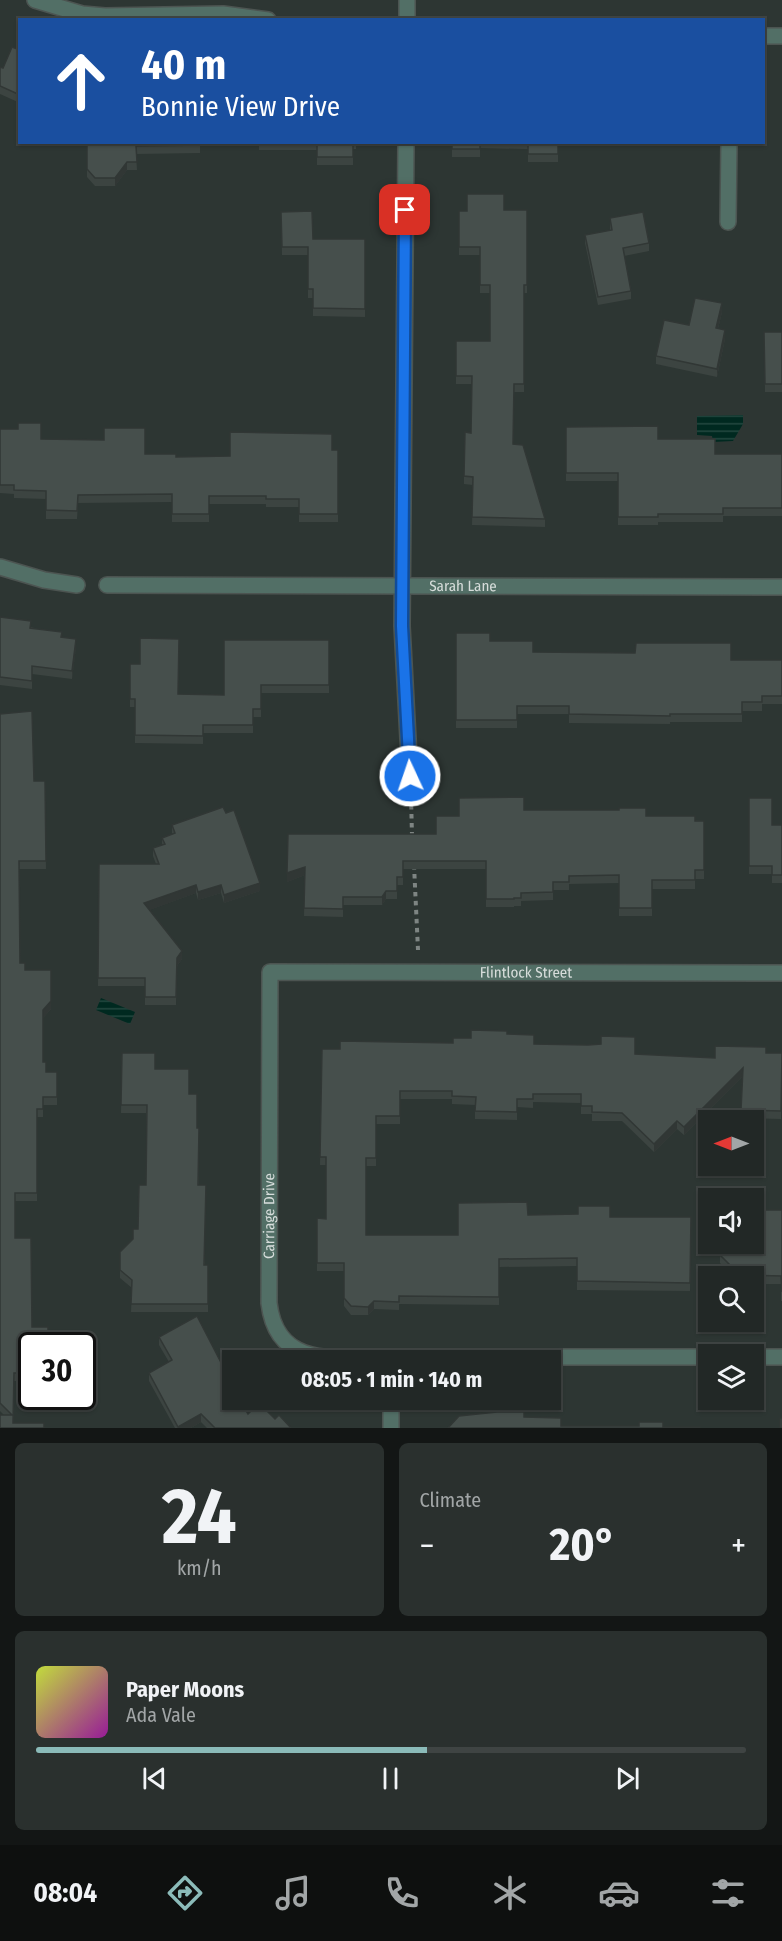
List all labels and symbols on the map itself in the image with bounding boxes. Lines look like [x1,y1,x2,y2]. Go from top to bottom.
pin [379,184,430,235]
street label: Sarah Lane [429,577,497,595]
position arrow [378,744,442,808]
street label: Flintlock Street [480,963,572,982]
north arrow [698,1110,764,1176]
street label: Carriage Drive [260,1173,278,1259]
speed limit sign: 30 [18,1332,96,1410]

